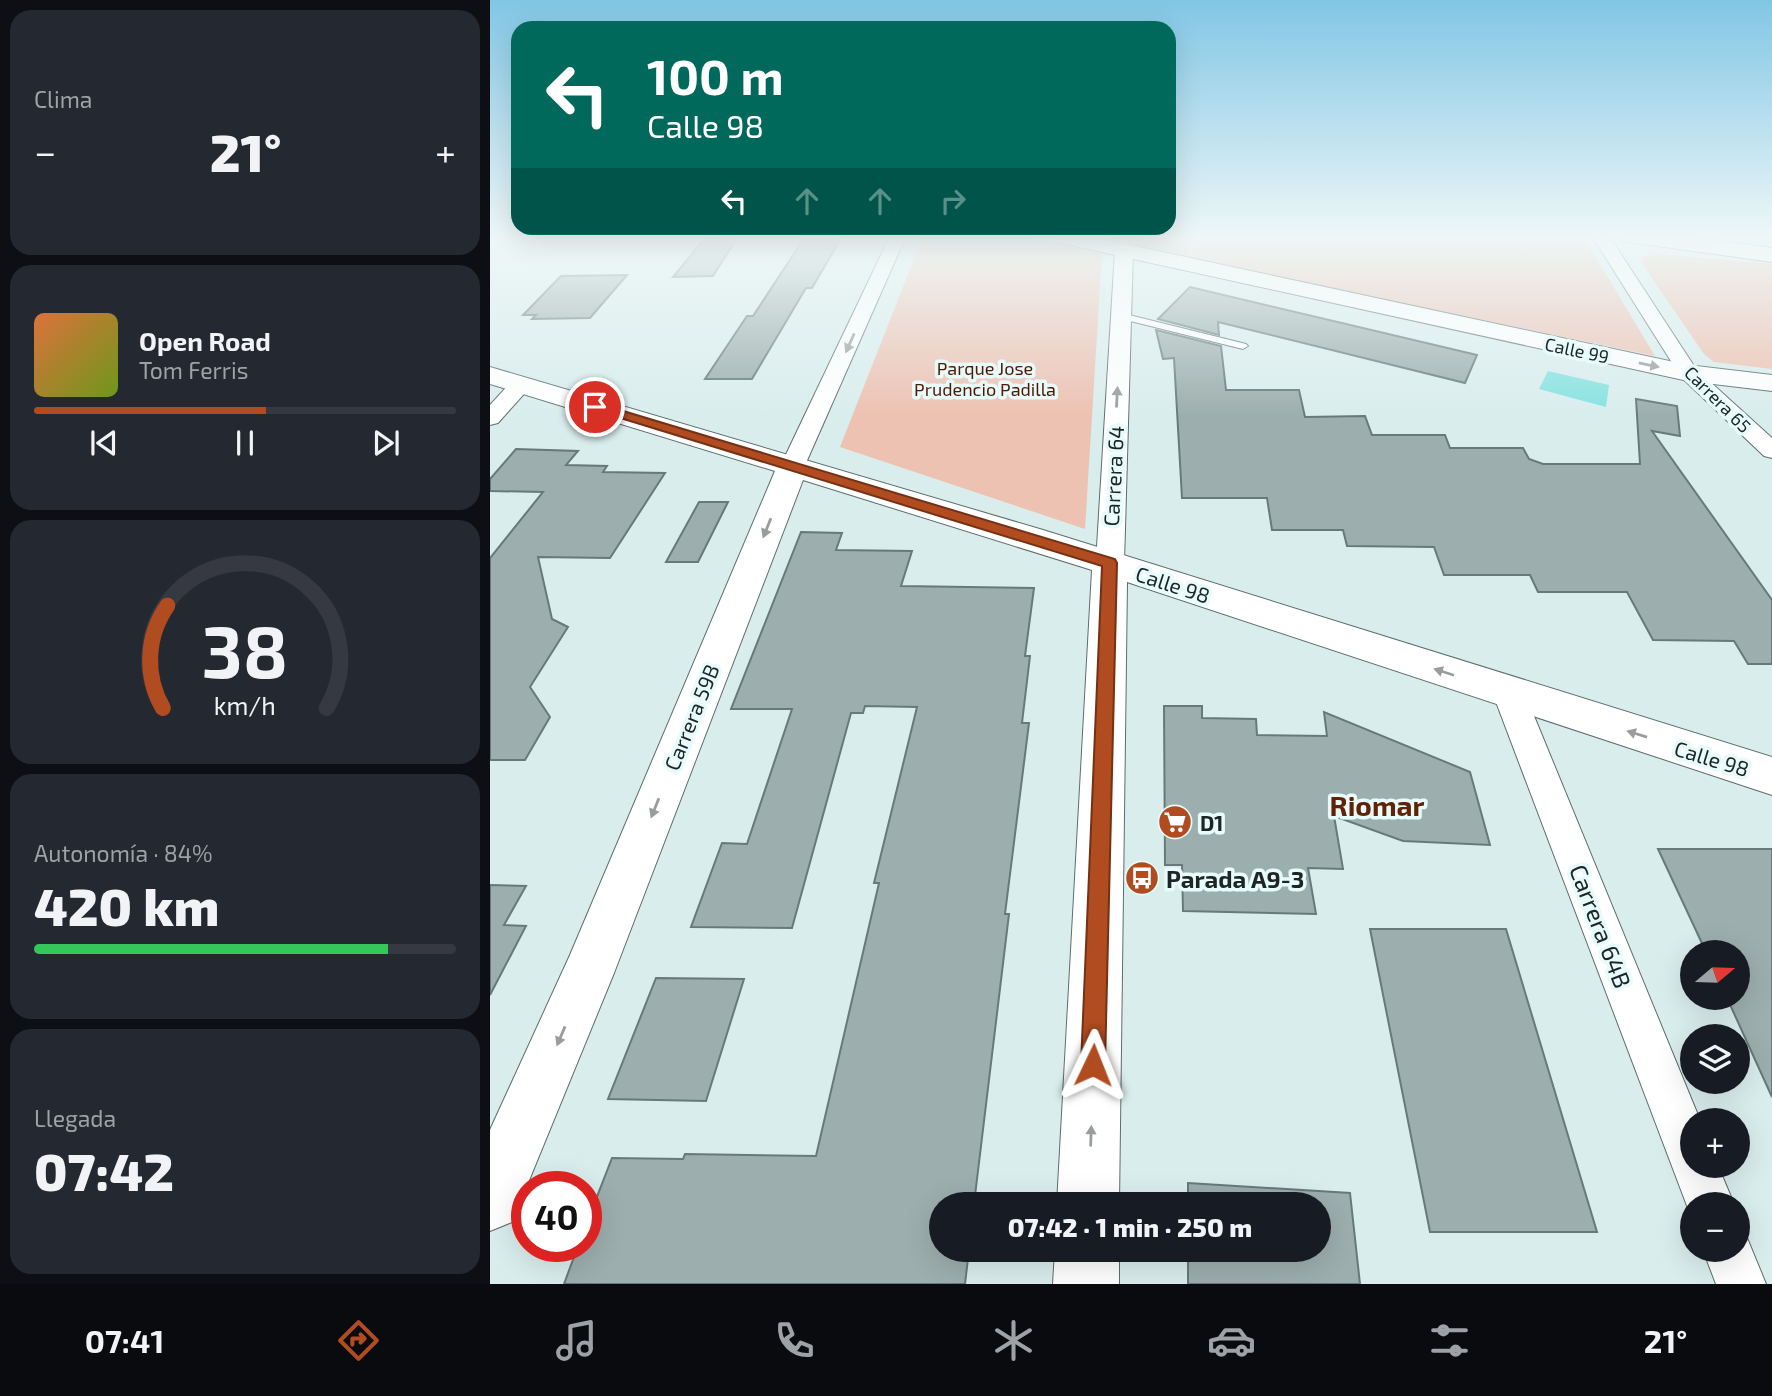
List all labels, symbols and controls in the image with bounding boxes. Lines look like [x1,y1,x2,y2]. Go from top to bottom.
text: 100 m [647,46,784,105]
icon: left [532,49,623,140]
text: Clima [34,85,92,113]
text: Calle 98 [647,106,764,144]
text: 21° [210,120,281,182]
text: − [34,128,56,174]
text: + [435,128,456,174]
icon: left [715,182,753,220]
icon: ahead [788,182,826,220]
icon: ahead [861,182,899,220]
icon: right [934,182,972,220]
text: Open Road [139,325,271,356]
street label: Calle 99 [1543,332,1611,368]
one-way arrow [844,333,856,353]
text: Tom Ferris [139,356,248,384]
park label: Parque Jose Prudencio Padilla [914,357,1056,400]
one-way arrow [1638,359,1660,370]
street label: Carrera 65 [1680,361,1756,437]
pin [565,377,625,437]
one-way arrow [1112,386,1123,408]
icon: arrive [576,388,614,426]
icon: previous [85,424,123,462]
icon: pause [226,424,264,462]
icon: next [367,424,405,462]
street label: Carrera 64 [1098,425,1128,527]
one-way arrow [761,518,772,539]
street label: Calle 98 [1133,560,1213,608]
text: 38 [202,605,288,693]
street label: Carrera 59B [658,660,724,774]
one-way arrow [1434,667,1455,677]
text: km/h [214,690,276,720]
one-way arrow [1626,728,1647,738]
street label: Calle 98 [1672,735,1752,781]
district label: Riomar [1330,788,1425,822]
one-way arrow [649,797,660,818]
supermarket icon: D1 [1156,803,1194,841]
place label: D1 [1200,810,1223,835]
text: Autonomía · 84% [34,839,213,867]
bus stop icon: Parada A9-3 [1123,859,1161,897]
street label: Carrera 64B [1564,860,1638,992]
place label: Parada A9-3 [1166,864,1304,893]
text: 420 km [34,874,220,936]
north arrow [1680,940,1750,1010]
map controls [1680,940,1750,1262]
button: layers [1680,1024,1750,1094]
one-way arrow [555,1025,566,1046]
position arrow [1056,1028,1130,1102]
text: Llegada [34,1104,116,1132]
button: + [1680,1108,1750,1178]
one-way arrow [1085,1125,1096,1147]
text: 07:42 [34,1139,174,1201]
speed limit sign: 40 [511,1171,602,1262]
button: − [1680,1192,1750,1262]
text: 07:42 · 1 min · 250 m [1008,1211,1252,1242]
icon: directions [334,1316,383,1365]
icon: music [552,1316,601,1365]
icon: phone [770,1316,819,1365]
icon: climate [989,1316,1038,1365]
icon: car [1207,1316,1256,1365]
icon: filters [1425,1316,1474,1365]
text: 07:41 [85,1321,164,1359]
text: 21° [1644,1321,1687,1359]

